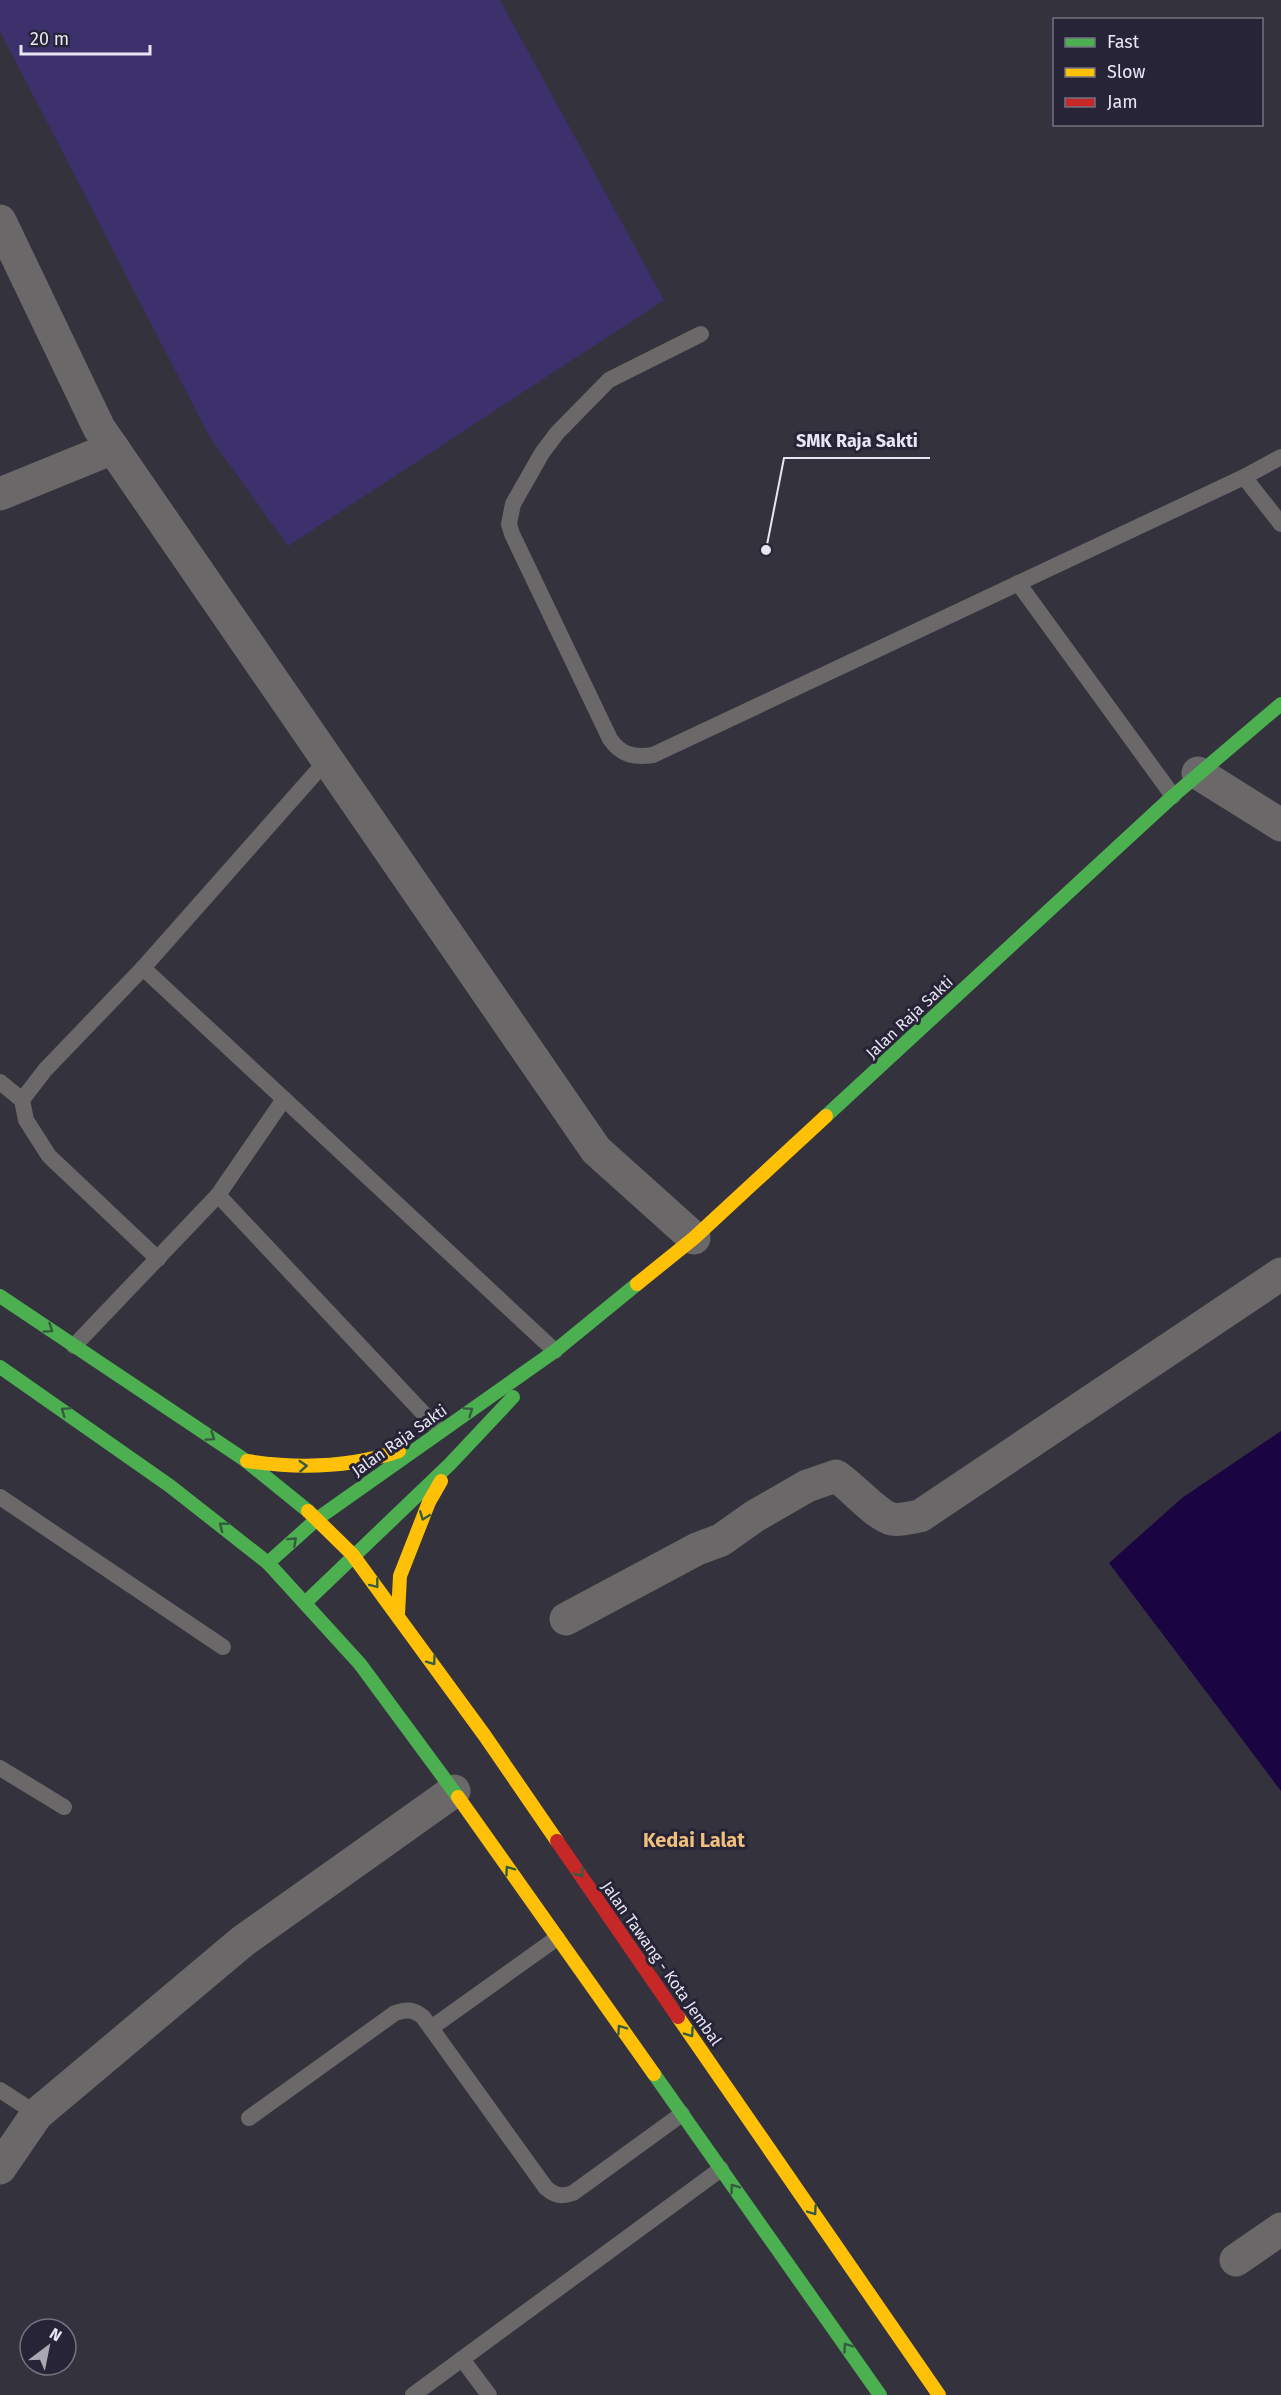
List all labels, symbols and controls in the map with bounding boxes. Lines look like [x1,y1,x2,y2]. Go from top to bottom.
scale bar [21,18,150,56]
legend [1053,18,1263,126]
text: 20 m [30,28,69,50]
text: Fast [1107,31,1140,53]
text: Slow [1107,61,1146,83]
text: Jam [1107,91,1138,113]
callout: SMK Raja Sakti [784,422,930,458]
text: SMK Raja Sakti [796,430,918,452]
street label: Jalan Raja Sakti [862,972,957,1062]
one-way arrow [42,1322,53,1333]
street label: Jalan Raja Sakti [348,1401,451,1480]
one-way arrow [463,1406,473,1418]
one-way arrow [61,1407,72,1418]
one-way arrow [204,1430,215,1441]
one-way arrow [298,1460,307,1473]
one-way arrow [419,1509,431,1520]
one-way arrow [218,1523,229,1534]
one-way arrow [286,1537,296,1548]
one-way arrow [368,1577,379,1588]
one-way arrow [425,1655,436,1666]
district label: Kedai Lalat [643,1828,745,1852]
one-way arrow [505,1865,516,1876]
one-way arrow [573,1866,584,1877]
street label: Jalan Tawang - Kota Jembal [598,1878,726,2049]
one-way arrow [618,2024,629,2035]
one-way arrow [683,2027,694,2038]
one-way arrow [730,2183,741,2194]
one-way arrow [806,2205,817,2216]
north arrow [18,2317,78,2377]
text: N [46,2324,65,2346]
one-way arrow [843,2343,854,2354]

